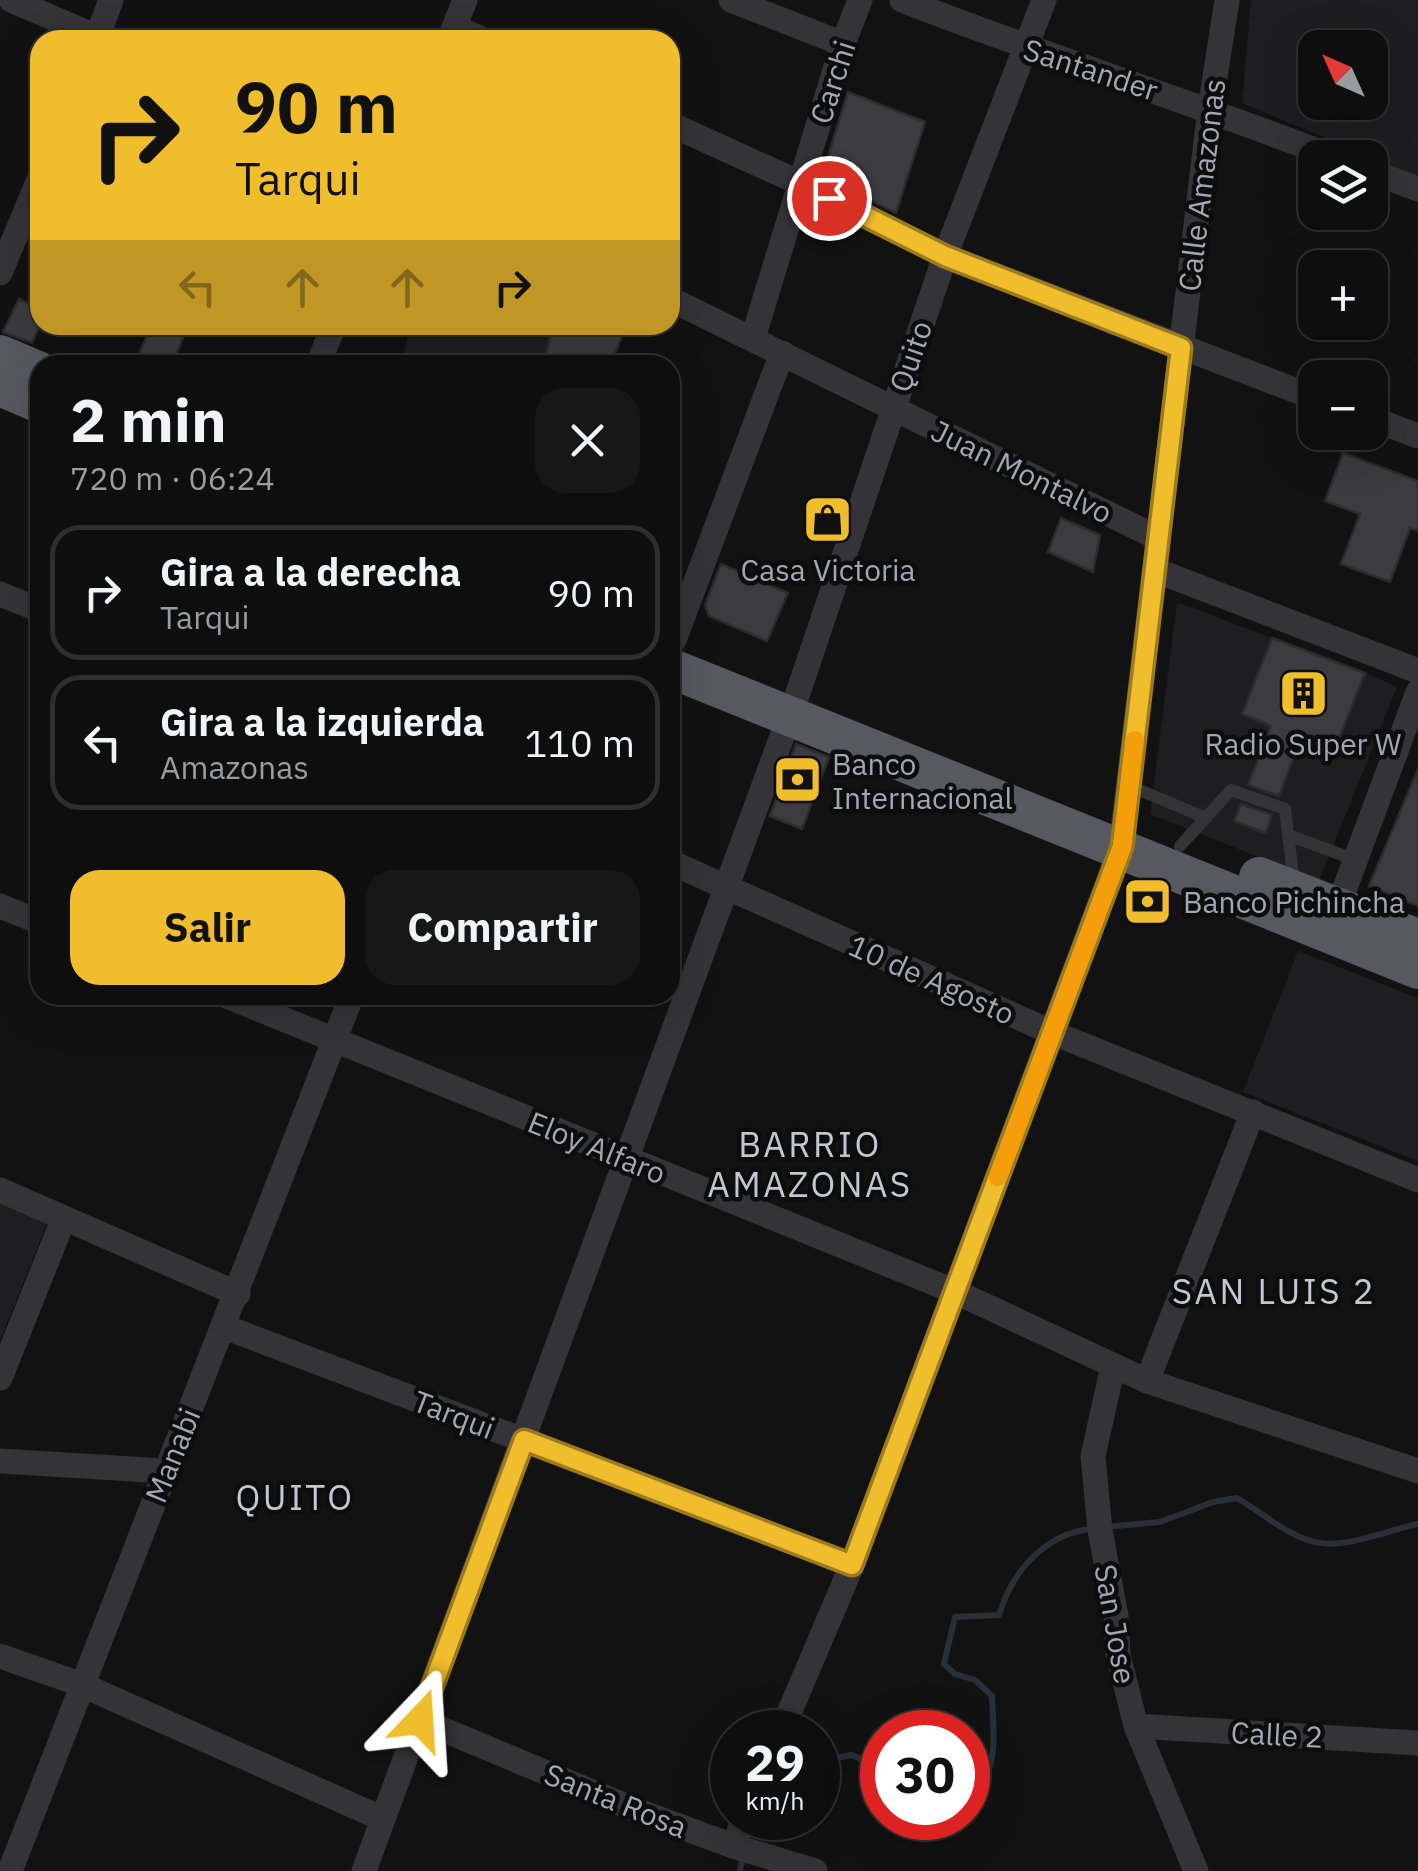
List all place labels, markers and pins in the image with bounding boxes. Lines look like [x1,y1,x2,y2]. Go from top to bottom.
pin [787,156,872,241]
shop icon: Casa Victoria [802,494,854,546]
place label: Casa Victoria [741,550,915,589]
building icon: Radio Super W [1277,668,1329,720]
place label: Radio Super W [1205,724,1402,763]
place label: Banco Internacional [832,744,1013,817]
bank icon: Banco Internacional [771,754,823,806]
bank icon: Banco Pichincha [1122,875,1174,927]
place label: Banco Pichincha [1183,882,1405,921]

